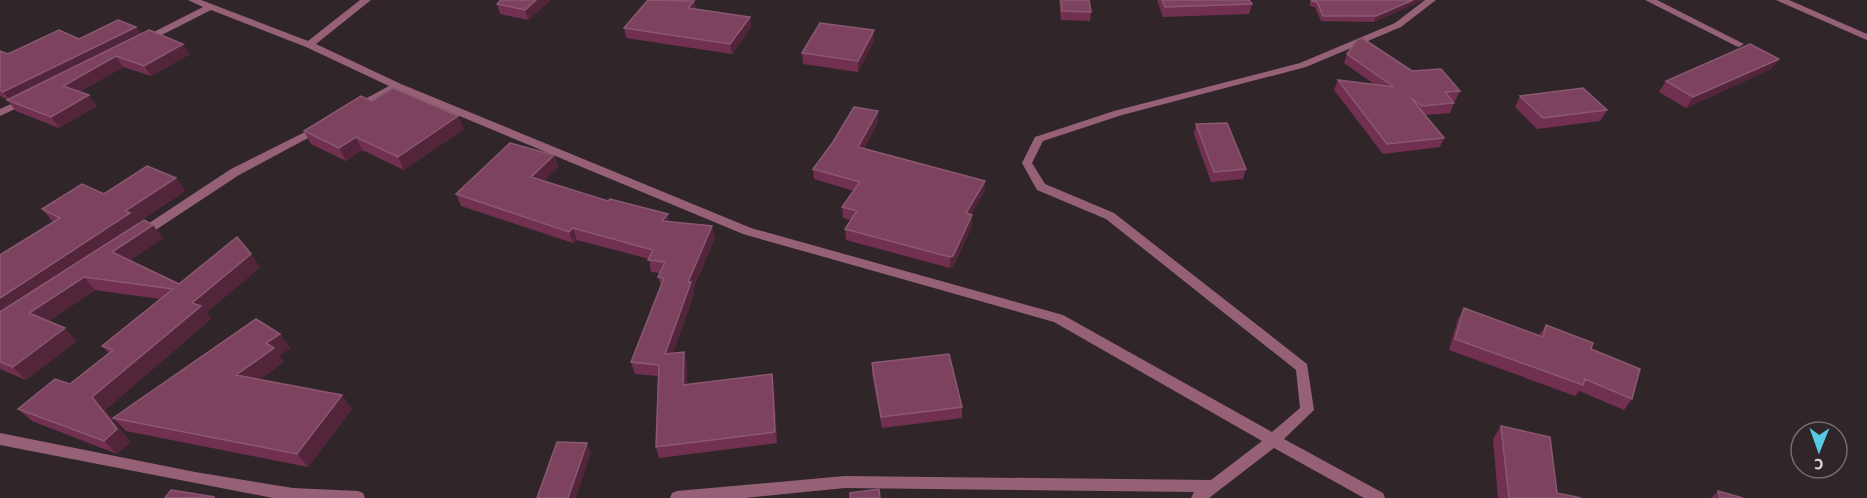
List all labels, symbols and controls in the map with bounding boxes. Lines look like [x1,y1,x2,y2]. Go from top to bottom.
north arrow [1789,420,1849,480]
text: С [1814,453,1824,475]

